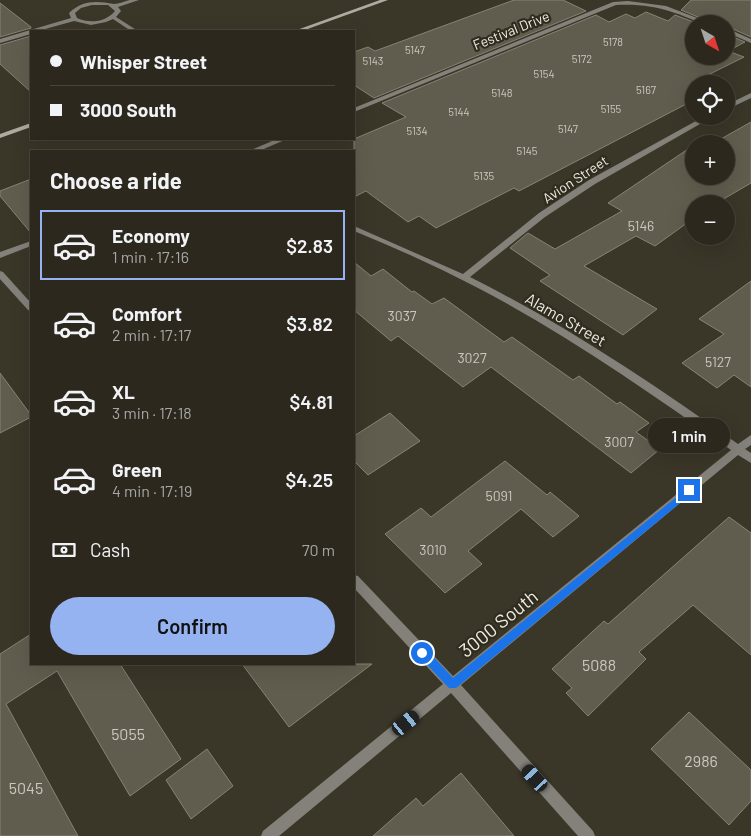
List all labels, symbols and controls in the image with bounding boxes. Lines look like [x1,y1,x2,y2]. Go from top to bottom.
street label: Festival Drive [470,7,552,53]
north arrow [685,15,735,65]
map controls [685,15,735,245]
house number: 5178 [603,35,623,48]
house number: 5147 [405,43,425,56]
text: Whisper Street [80,50,207,73]
house number: 5172 [572,52,592,65]
house number: 5143 [363,54,383,67]
house number: 5154 [534,67,554,80]
button: locate [685,75,735,125]
house number: 5167 [636,83,656,96]
house number: 5148 [492,86,513,99]
text: 3000 South [80,98,176,121]
house number: 5155 [601,102,622,115]
house number: 5144 [448,105,470,118]
house number: 5147 [558,122,578,135]
house number: 5134 [407,124,427,137]
button: + [685,135,735,185]
house number: 5145 [517,144,538,157]
street label: Avion Street [539,152,611,206]
text: Choose a ride [50,167,182,193]
house number: 5135 [474,169,495,182]
button: − [685,195,735,245]
house number: 5146 [628,217,654,234]
icon: car [52,223,97,268]
text: Economy [112,224,190,247]
text: $2.83 [286,234,333,257]
text: 1 min · 17:16 [112,247,189,266]
street label: Alamo Street [522,288,610,350]
icon: car [52,301,97,346]
text: Comfort [112,302,182,325]
house number: 3037 [388,307,417,324]
text: $3.82 [286,312,333,335]
text: 2 min · 17:17 [112,325,191,344]
house number: 3027 [457,349,487,366]
house number: 5127 [705,353,731,370]
icon: car [52,379,97,424]
text: XL [112,380,135,403]
text: $4.81 [289,390,333,413]
text: 3 min · 17:18 [112,403,192,422]
callout: 1 min [648,418,730,452]
text: 1 min [672,426,706,445]
house number: 3007 [604,433,634,450]
icon: car [52,457,97,502]
text: Green [112,458,162,481]
text: $4.25 [285,468,333,491]
route end [678,479,700,501]
text: 4 min · 17:19 [112,481,192,500]
house number: 5091 [485,487,513,504]
icon: cash [50,536,78,564]
text: Cash [90,538,131,561]
text: 70 m [302,540,335,559]
house number: 3010 [419,541,447,558]
street label: 3000 South [454,584,542,662]
button: Confirm [50,597,335,655]
route start [411,642,433,664]
house number: 5088 [582,655,616,674]
car [389,708,422,738]
house number: 5055 [111,724,145,743]
house number: 2986 [684,751,718,770]
car [519,762,550,794]
house number: 5045 [9,778,43,797]

